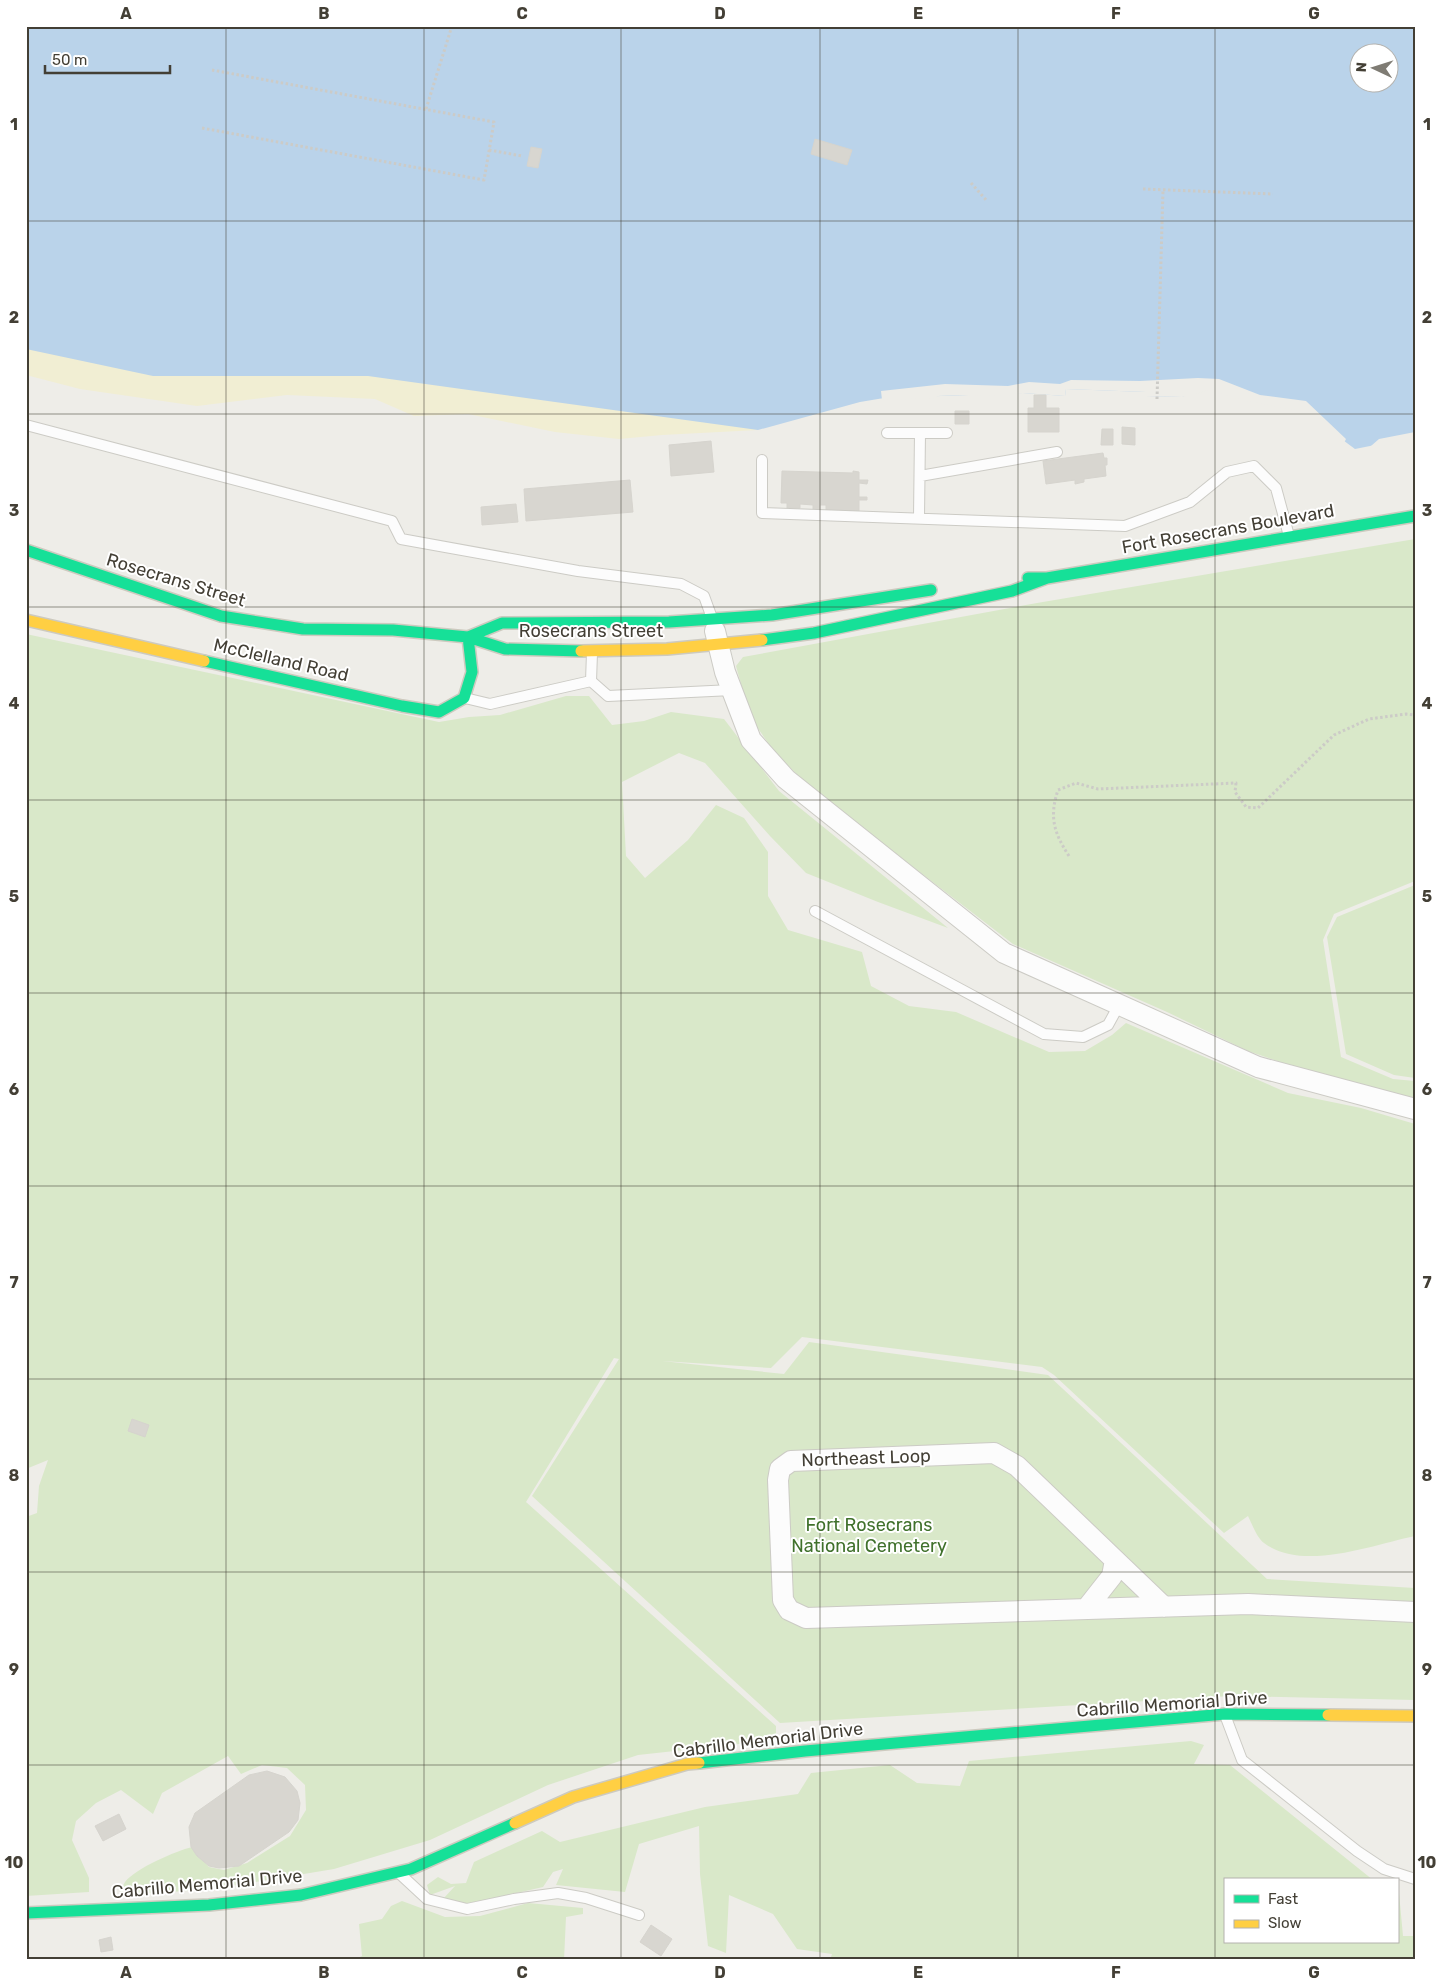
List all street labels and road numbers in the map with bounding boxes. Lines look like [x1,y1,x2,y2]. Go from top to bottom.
street label: Fort Rosecrans Boulevard [1120,499,1336,559]
street label: Rosecrans Street [104,548,248,612]
street label: Rosecrans Street [519,620,663,642]
street label: McClelland Road [211,634,351,686]
street label: Northeast Loop [801,1445,931,1471]
street label: Cabrillo Memorial Drive [1076,1686,1268,1722]
street label: Cabrillo Memorial Drive [672,1717,864,1763]
street label: Cabrillo Memorial Drive [111,1865,303,1903]

